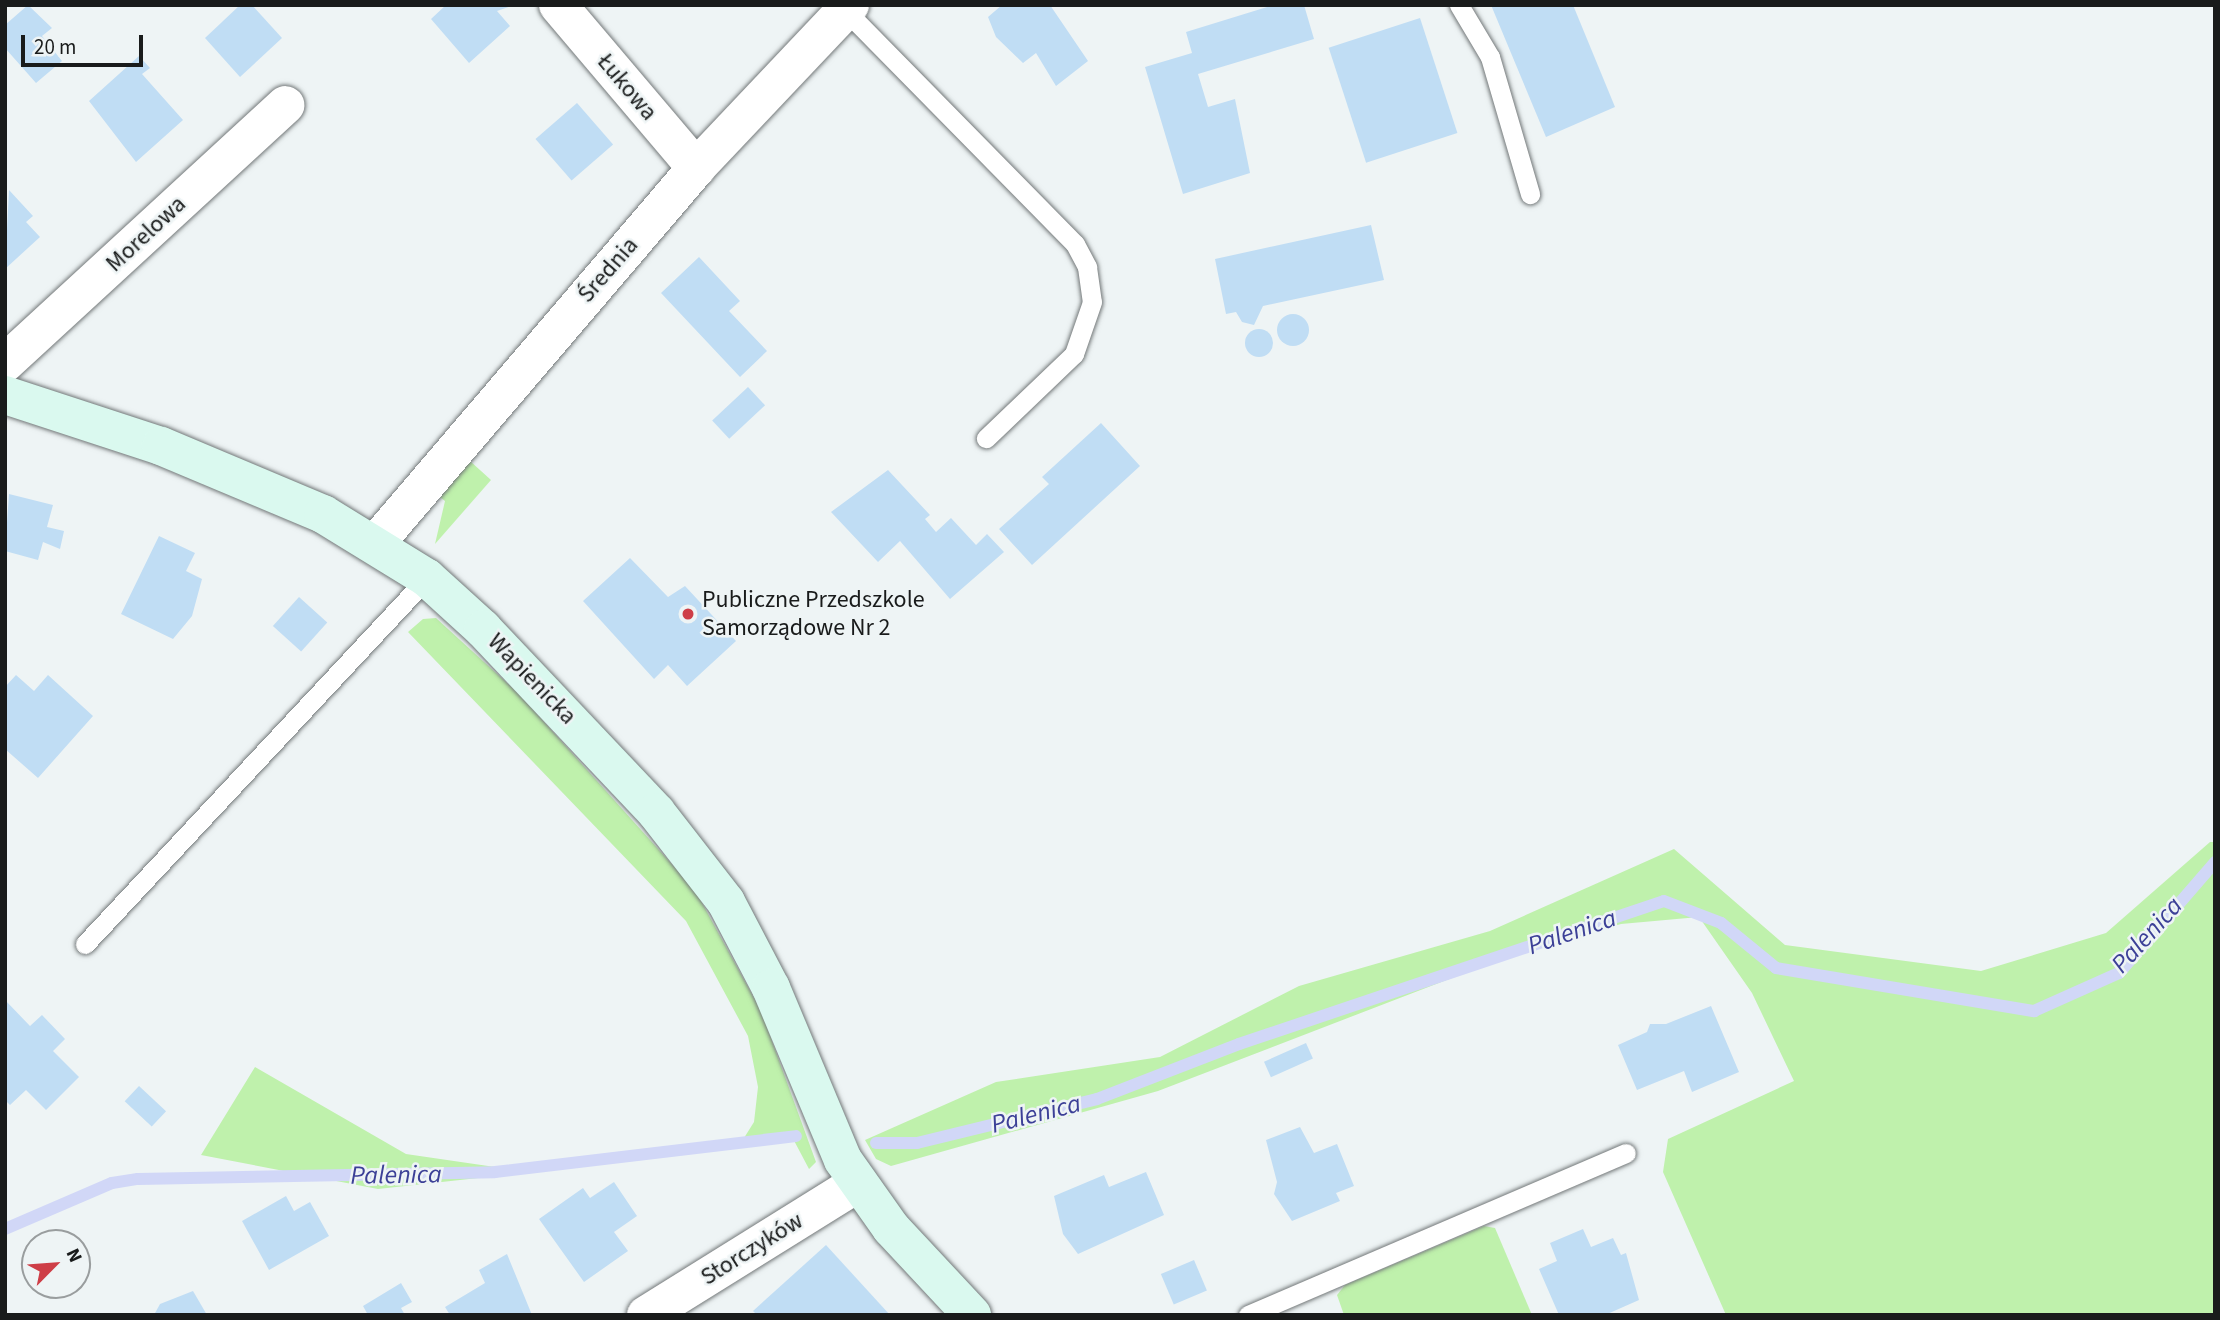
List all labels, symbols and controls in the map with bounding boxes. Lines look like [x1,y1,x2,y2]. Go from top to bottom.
scale bar [24,21,147,65]
text: 20 m [34,32,76,62]
street label: Łukowa [591,48,663,126]
street label: Morelowa [100,190,192,278]
street label: Średnia [572,231,644,309]
place label: Publiczne Przedszkole Samorządowe Nr 2 [702,586,925,642]
marker: Publiczne Przedszkole Samorządowe Nr 2 [680,606,696,622]
street label: Wapienicka [482,627,582,731]
water label: Palenica [2105,891,2189,979]
water label: Palenica [1524,902,1620,962]
water label: Palenica [988,1088,1084,1140]
water label: Palenica [350,1159,442,1191]
street label: Storczyków [696,1206,808,1292]
north arrow [21,1229,91,1299]
text: N [59,1244,89,1267]

